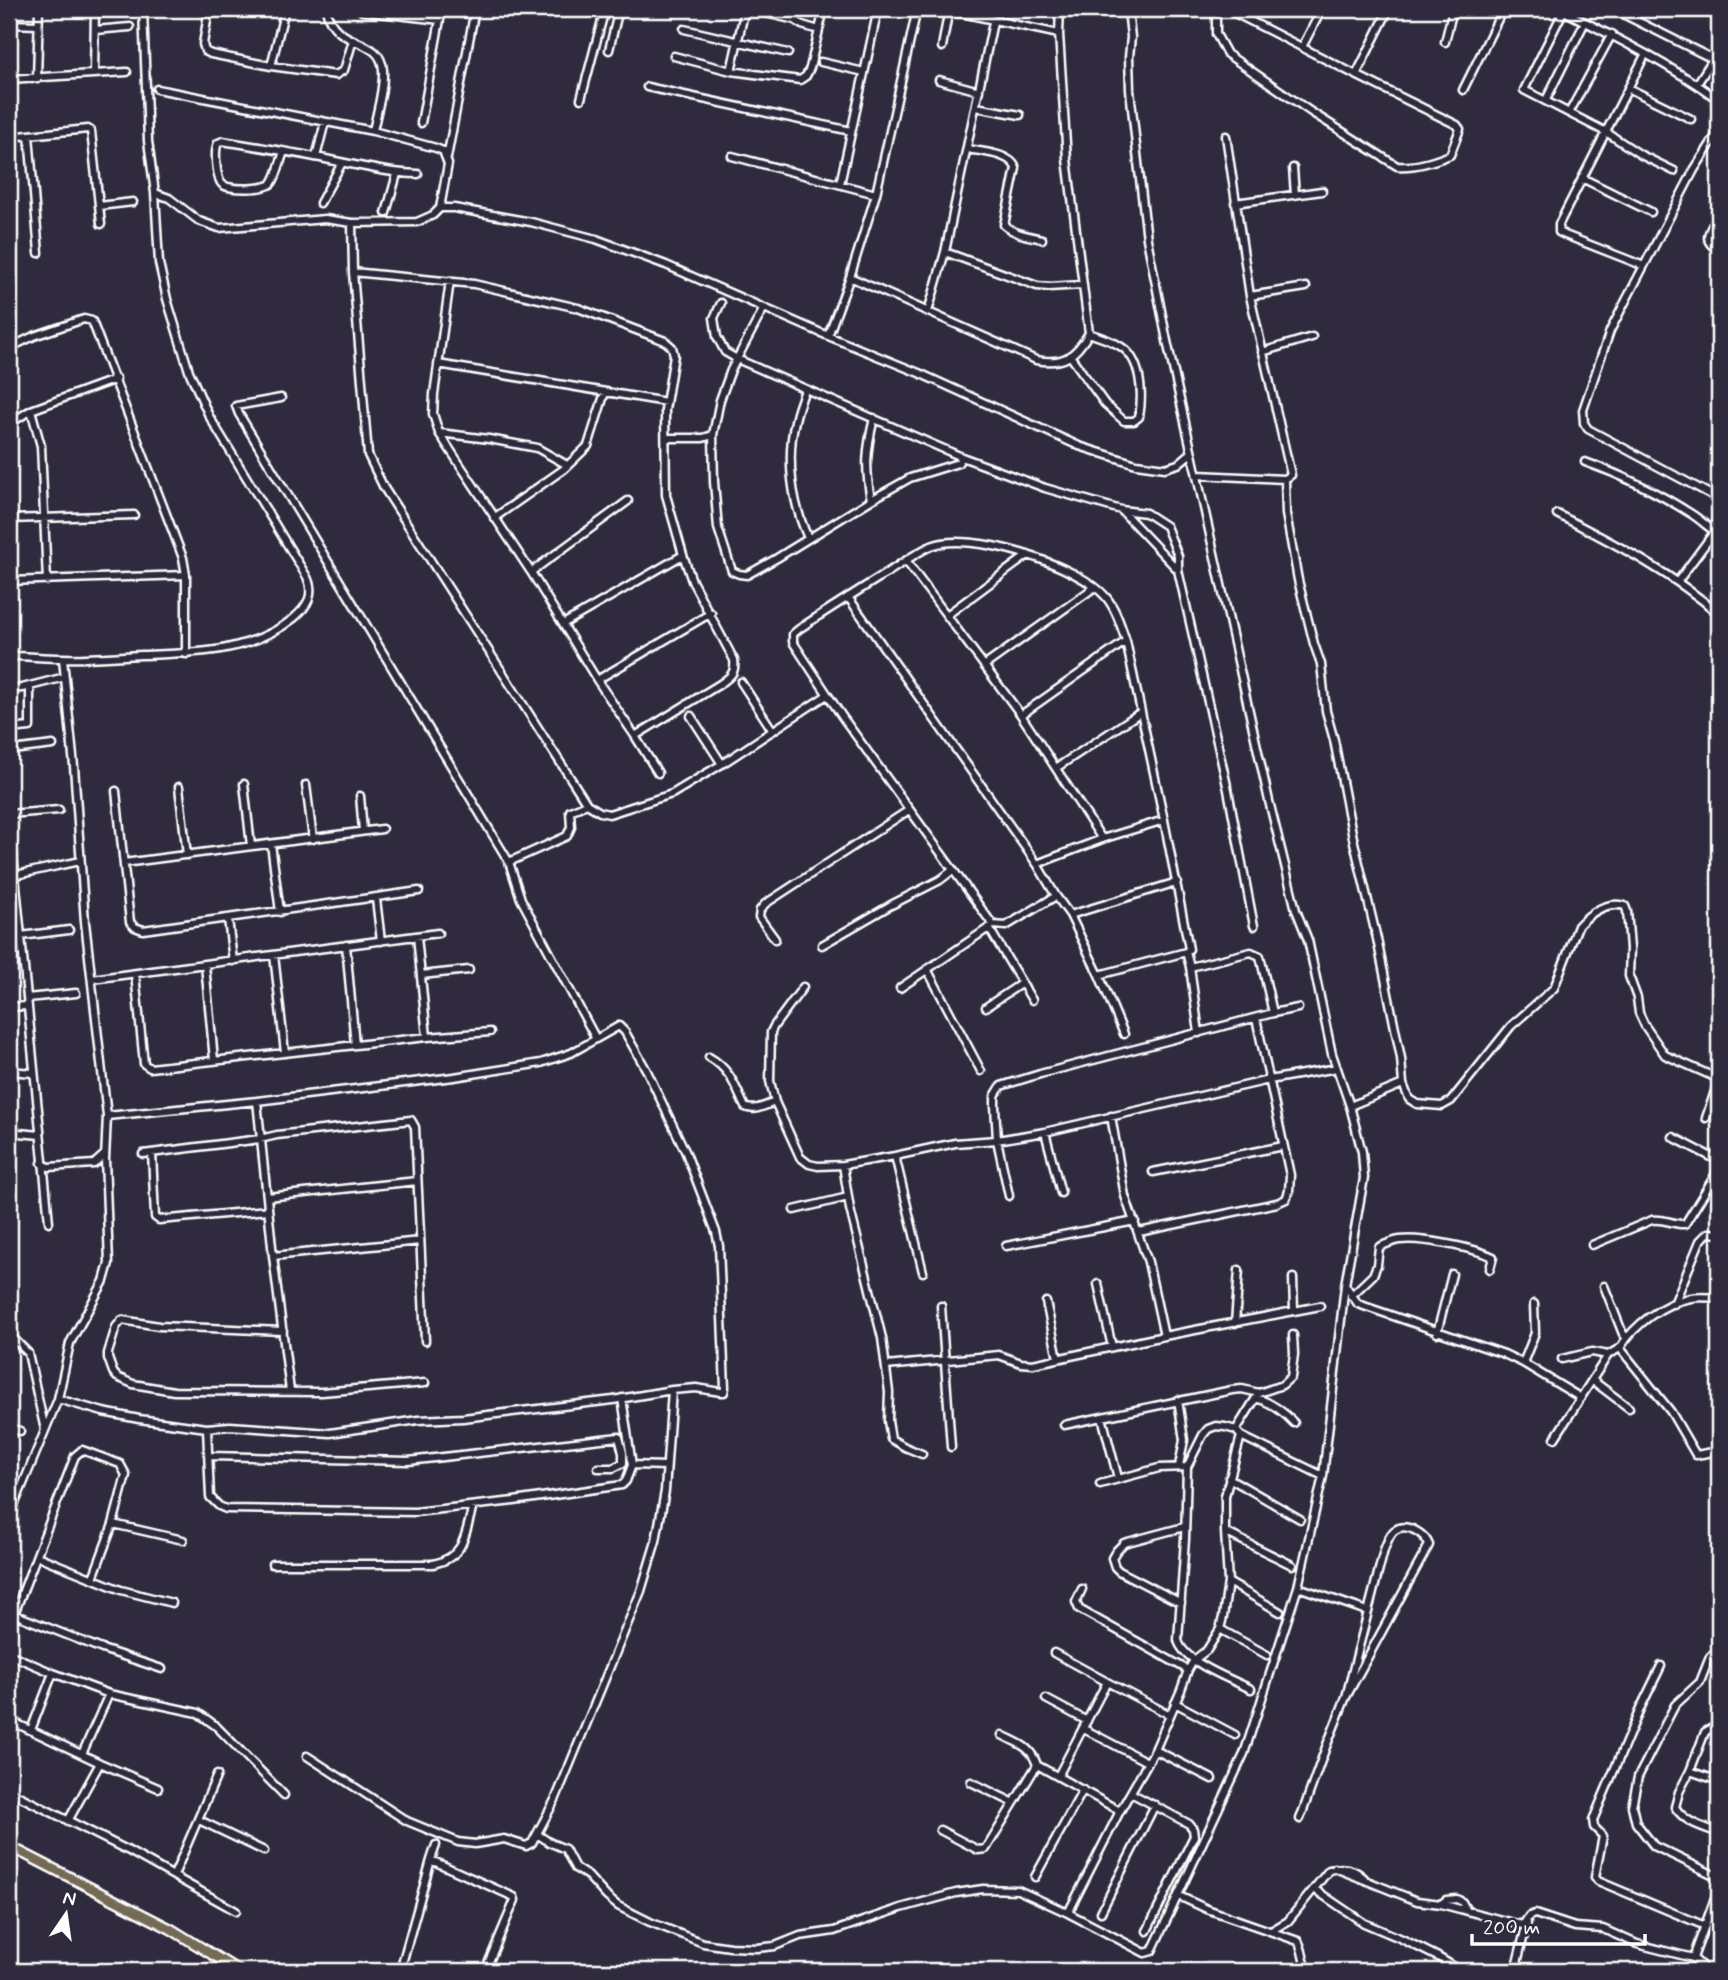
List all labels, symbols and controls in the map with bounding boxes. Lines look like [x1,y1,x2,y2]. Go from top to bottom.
north arrow [32,1878,102,1948]
text: N [61,1885,78,1913]
scale bar [1472,1903,1646,1947]
text: 200 m [1483,1914,1540,1942]

